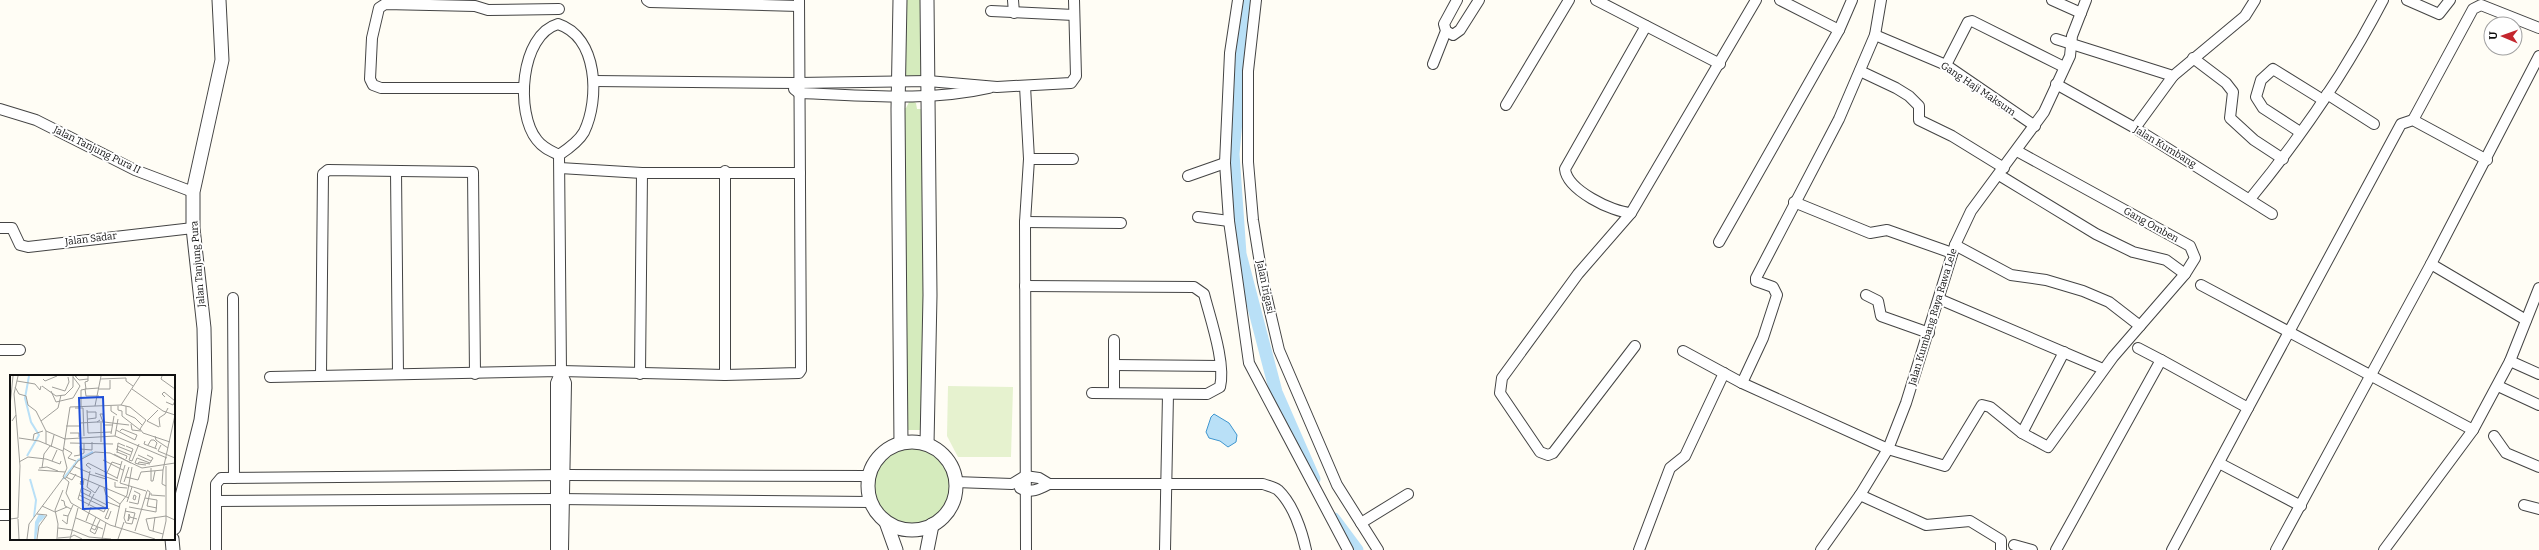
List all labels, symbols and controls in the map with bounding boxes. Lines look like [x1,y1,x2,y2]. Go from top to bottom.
north arrow [2483,16,2523,56]
text: U [2487,31,2500,40]
street label: Gang Haji Maksum [1938,60,2018,119]
street label: Jalan Tanjung Pura II [50,123,143,177]
street label: Jalan Kumbang [2131,123,2199,171]
street label: Gang Omben [2121,205,2181,245]
street label: Jalan Tanjung Pura [188,220,208,309]
street label: Jalan Sadar [63,230,118,248]
street label: Jalan Kumbang Raya Rawa Lele [1906,247,1960,388]
street label: Jalan Irigasi [1253,258,1277,315]
inset map [10,375,175,540]

